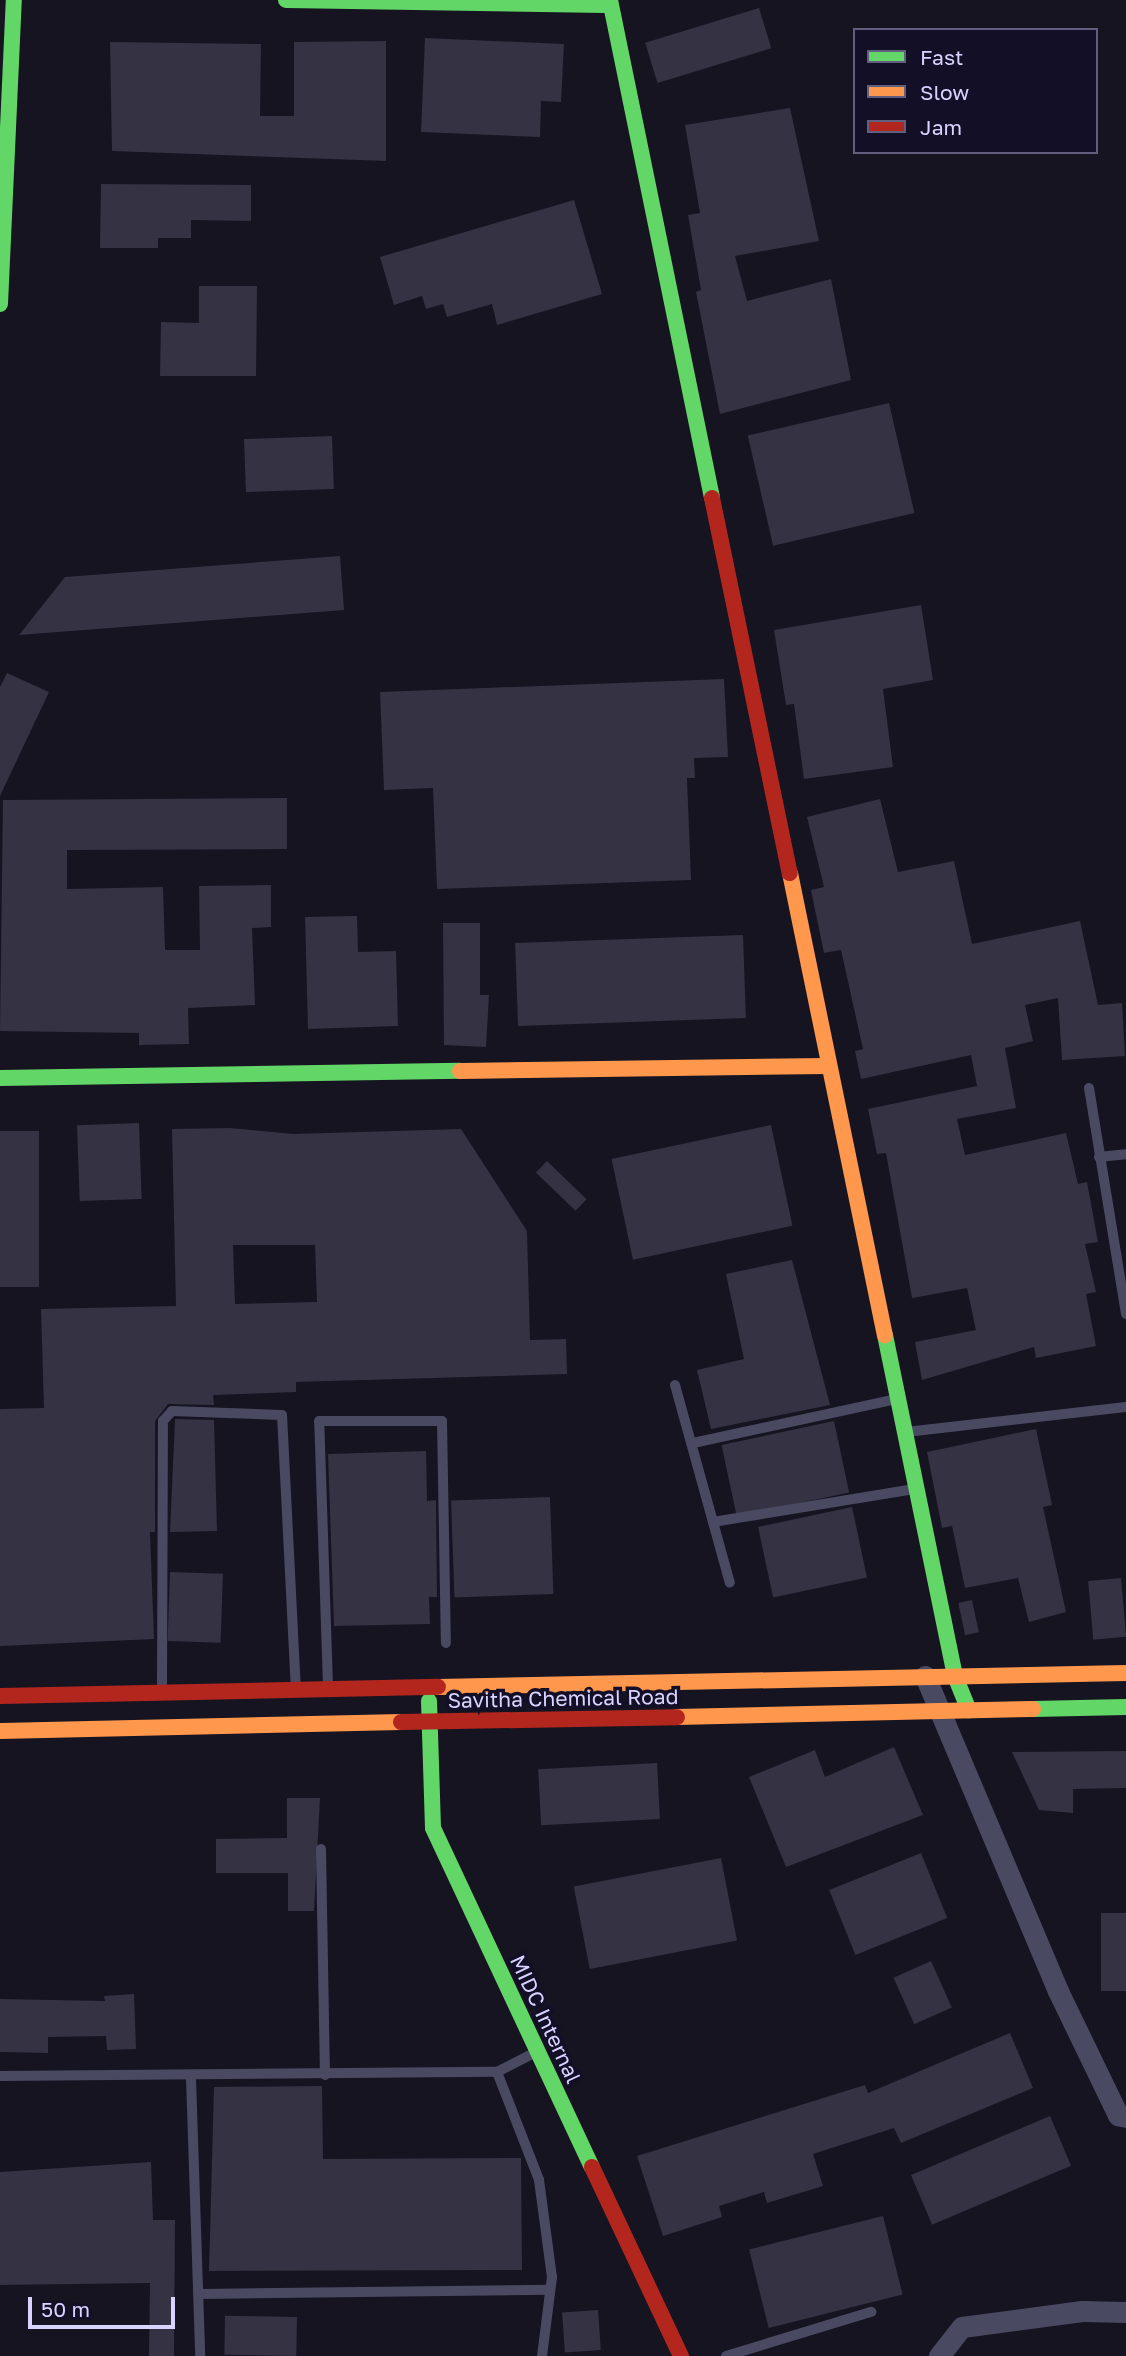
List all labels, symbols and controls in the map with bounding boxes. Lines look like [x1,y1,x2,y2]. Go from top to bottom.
legend [853,28,1098,154]
text: Fast [920,44,963,70]
text: Slow [920,79,969,105]
text: Jam [920,114,962,140]
street label: Savitha Chemical Road [447,1683,679,1713]
street label: MIDC Internal [505,1951,587,2087]
scale bar [32,2282,178,2326]
text: 50 m [41,2296,90,2322]

